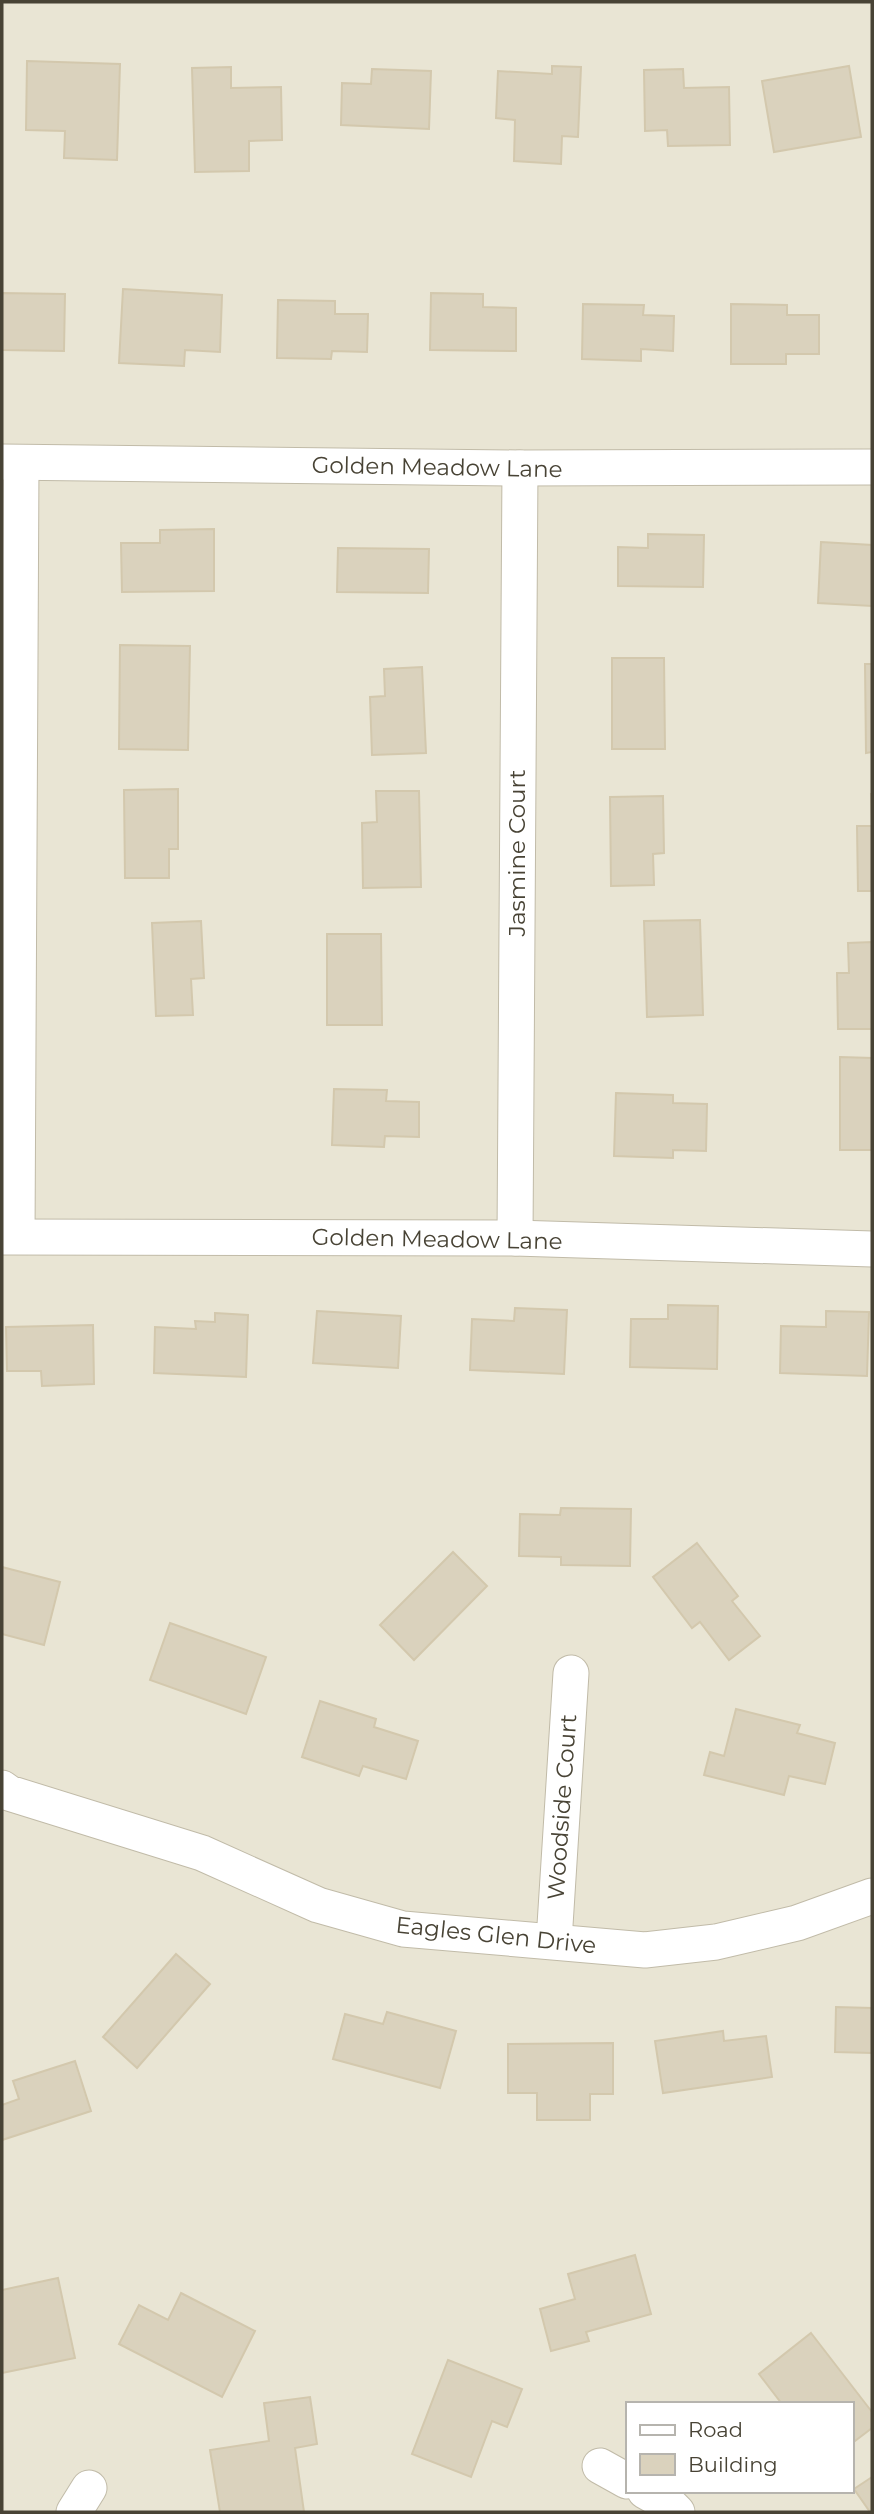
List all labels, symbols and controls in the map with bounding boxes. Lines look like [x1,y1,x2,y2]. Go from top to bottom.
street label: Golden Meadow Lane [311,451,563,483]
street label: Jasmine Court [503,770,531,937]
street label: Golden Meadow Lane [311,1223,563,1255]
street label: Woodside Court [542,1713,582,1901]
street label: Eagles Glen Drive [394,1911,598,1959]
legend [626,2402,853,2493]
text: Road [688,2417,743,2442]
text: Building [688,2452,778,2477]

